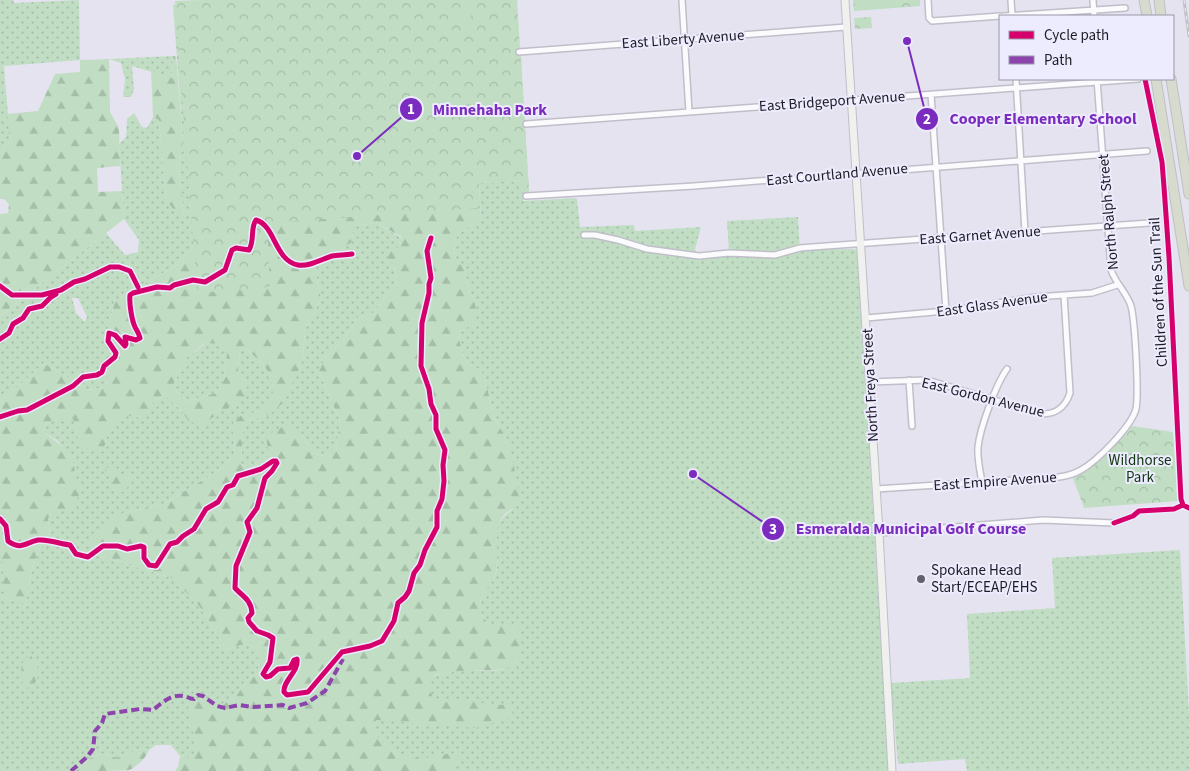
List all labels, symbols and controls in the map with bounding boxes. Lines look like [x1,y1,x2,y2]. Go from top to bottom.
legend [999,15,1174,80]
street label: East Liberty Avenue [621,25,745,54]
text: Cycle path [1044,25,1109,46]
text: Path [1044,50,1072,71]
street label: East Bridgeport Avenue [758,86,906,117]
callout: Minnehaha Park [398,94,557,125]
text: 1 [407,99,415,120]
text: Minnehaha Park [433,99,547,121]
callout: Cooper Elementary School [915,103,1147,134]
text: Cooper Elementary School [950,108,1137,130]
text: 2 [923,109,931,130]
street label: North Ralph Street [1093,153,1124,271]
street label: East Courtland Avenue [765,158,909,191]
street label: Children of the Sun Trail [1144,216,1173,367]
street label: East Garnet Avenue [919,221,1041,250]
street label: East Glass Avenue [935,286,1049,323]
street label: North Freya Street [857,328,884,442]
street label: East Gordon Avenue [919,372,1046,423]
park label: Wildhorse Park [1109,450,1171,488]
street label: East Empire Avenue [933,467,1057,496]
callout: Esmeralda Municipal Golf Course [761,513,1036,544]
text: Esmeralda Municipal Golf Course [796,518,1026,540]
text: 3 [769,519,777,540]
place label: Spokane Head Start/ECEAP/EHS [931,560,1037,598]
marker: Spokane Head Start/ECEAP/EHS [915,573,927,585]

